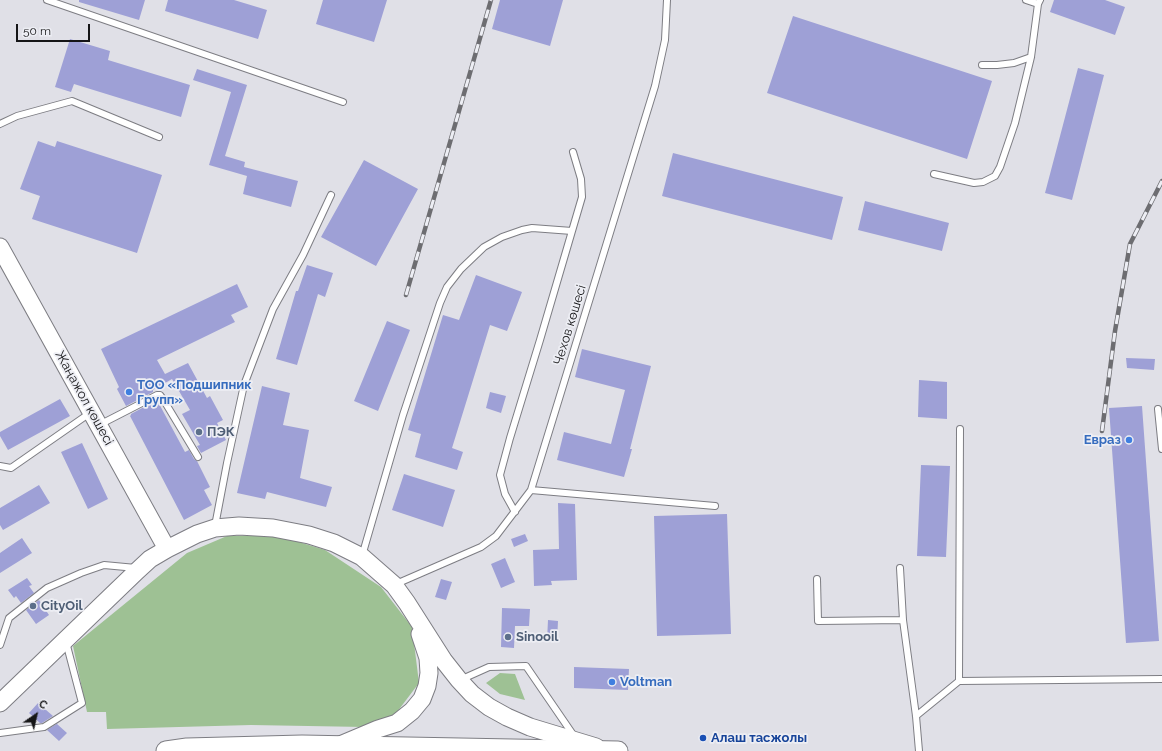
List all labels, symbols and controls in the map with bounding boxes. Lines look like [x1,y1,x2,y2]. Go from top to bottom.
scale bar [18,16,92,42]
text: 50 m [23,24,51,38]
street label: Чехов көшесі [550,283,590,367]
street label: Жаңажол көшесі [52,348,116,448]
place label: ТОО «Подшипник Групп» [137,377,252,408]
marker: ТОО «Подшипник Групп» [124,387,134,397]
place label: ПЭК [207,424,235,440]
marker: ПЭК [194,427,204,437]
place label: Евраз [1084,432,1121,448]
marker: Евраз [1124,435,1134,445]
place label: CityOil [41,598,83,614]
marker: CityOil [28,601,38,611]
place label: Sinooil [516,629,558,645]
marker: Sinooil [503,632,513,642]
place label: Voltman [620,674,672,690]
marker: Voltman [607,677,617,687]
north arrow [16,695,56,735]
text: С [36,697,50,712]
place label: Алаш тасжолы [711,730,807,746]
marker: Алаш тасжолы [698,733,708,743]

